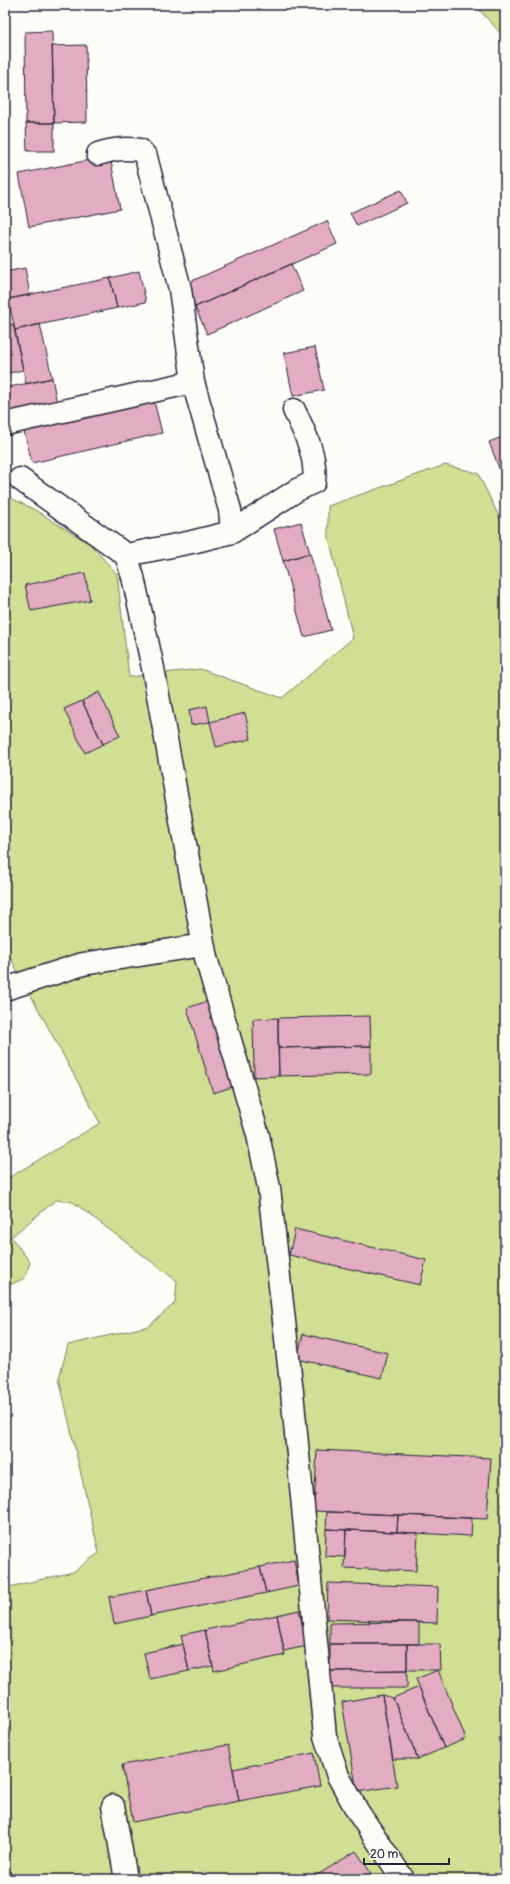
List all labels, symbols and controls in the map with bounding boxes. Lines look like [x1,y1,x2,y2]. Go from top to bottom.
scale bar [364,1840,449,1866]
text: 20 m [370,1847,399,1862]

